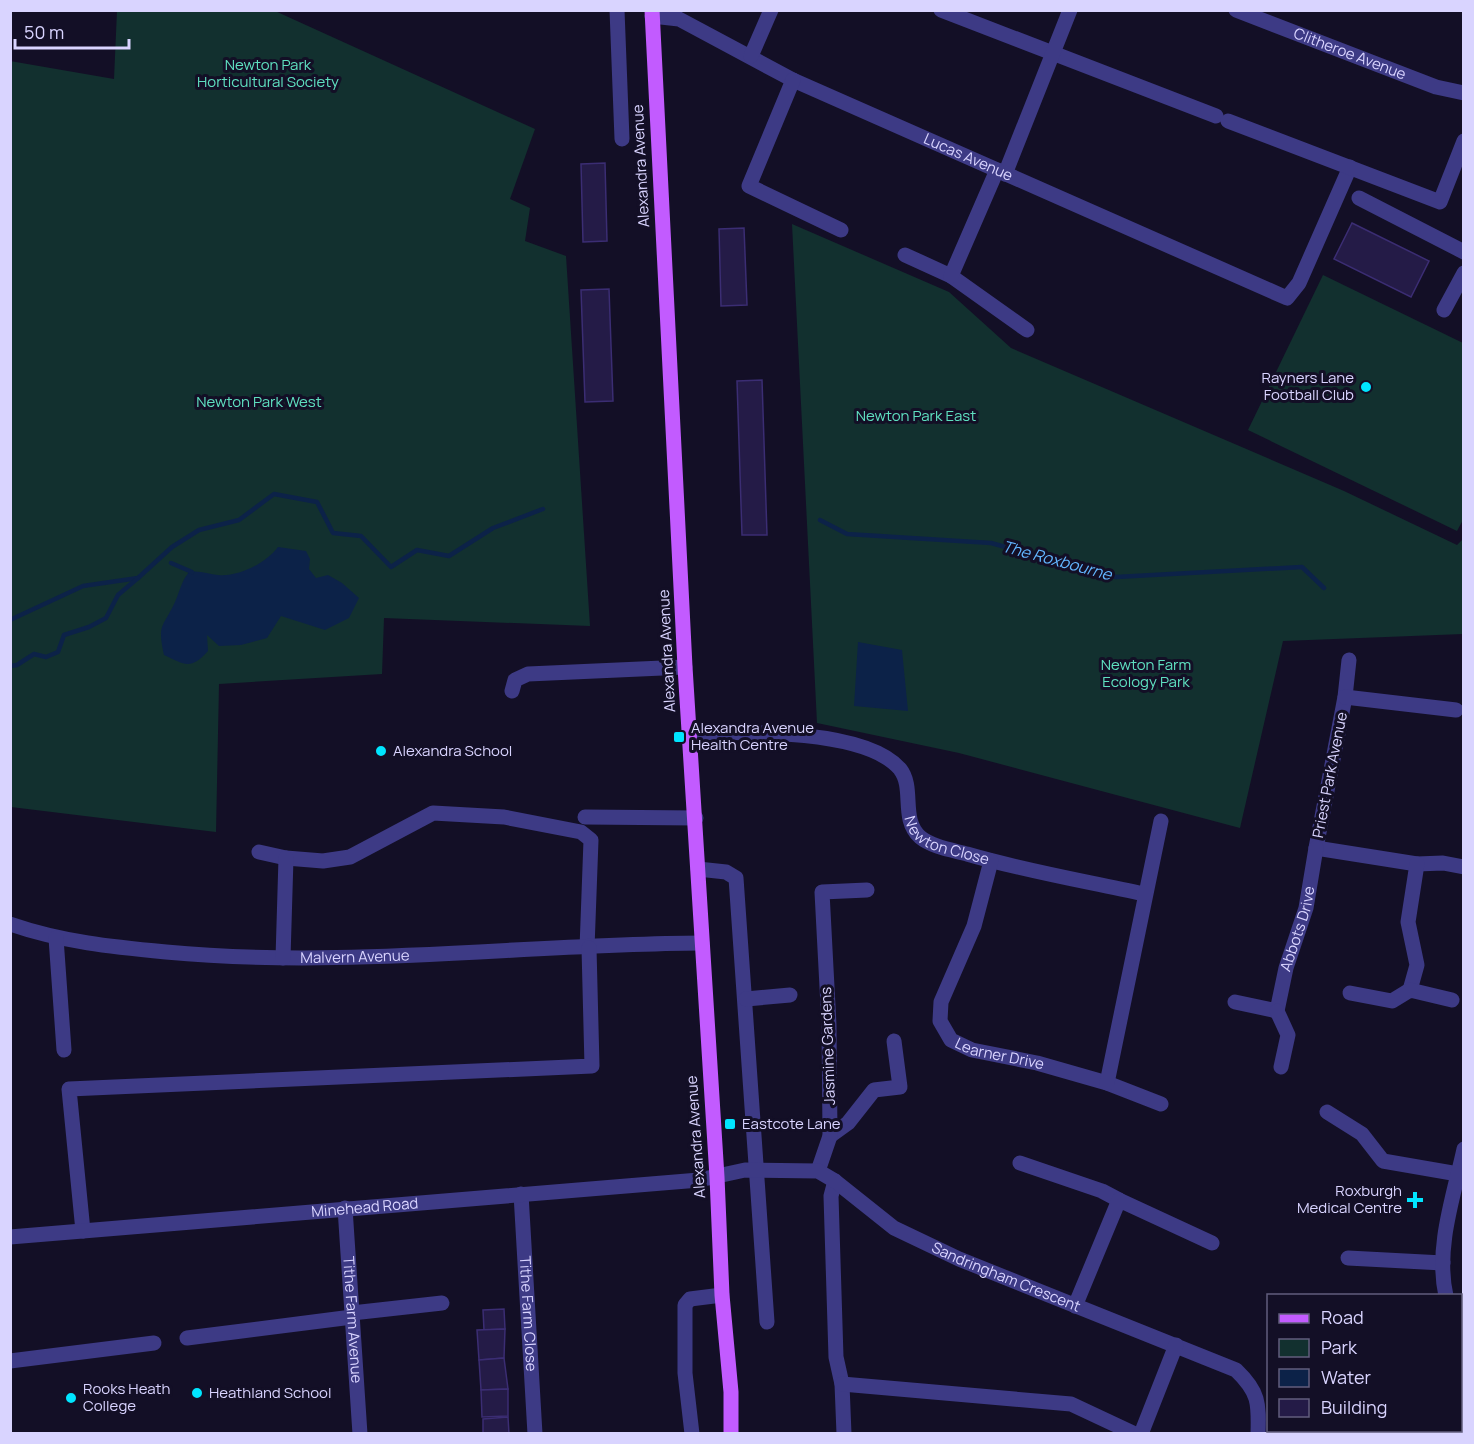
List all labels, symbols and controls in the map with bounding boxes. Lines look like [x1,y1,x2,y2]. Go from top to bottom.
scale bar [15,12,129,50]
text: 50 m [24,20,64,44]
street label: Clitheroe Avenue [1291,22,1409,85]
park label: Newton Park Horticultural Society [197,54,339,92]
street label: Alexandra Avenue [627,104,654,228]
street label: Lucas Avenue [921,128,1017,186]
place label: Rayners Lane Football Club [1262,367,1354,405]
marker: Rayners Lane Football Club [1359,380,1373,394]
park label: Newton Park West [196,391,322,412]
park label: Newton Park East [856,405,976,426]
water label: The Roxbourne [1000,535,1116,586]
street label: Alexandra Avenue [653,589,680,713]
park label: Newton Farm Ecology Park [1101,654,1191,692]
street label: Priest Park Avenue [1307,710,1352,840]
place label: Alexandra Avenue Health Centre [691,717,814,755]
marker: Alexandra Avenue Health Centre [672,730,686,744]
place label: Alexandra School [393,740,512,761]
marker: Alexandra School [374,744,388,758]
street label: Newton Close [900,813,992,870]
street label: Abbots Drive [1275,884,1320,974]
street label: Malvern Avenue [300,944,410,968]
street label: Jasmine Gardens [815,986,840,1106]
street label: Learner Drive [952,1032,1047,1075]
street label: Alexandra Avenue [681,1075,710,1199]
place label: Eastcote Lane [742,1113,841,1134]
marker: Eastcote Lane [723,1117,737,1131]
place label: Roxburgh Medical Centre [1297,1180,1402,1218]
marker: Roxburgh Medical Centre [1406,1191,1424,1209]
street label: Minehead Road [310,1192,419,1222]
street label: Sandringham Crescent [928,1236,1084,1317]
street label: Tithe Farm Avenue [338,1255,368,1384]
street label: Tithe Farm Close [515,1255,542,1372]
legend [1267,1294,1462,1432]
text: Road [1321,1305,1364,1329]
text: Park [1321,1335,1358,1359]
text: Water [1321,1365,1371,1389]
place label: Rooks Heath College [83,1378,171,1416]
place label: Heathland School [209,1382,331,1403]
marker: Heathland School [190,1386,204,1400]
marker: Rooks Heath College [64,1391,78,1405]
text: Building [1321,1395,1387,1419]

